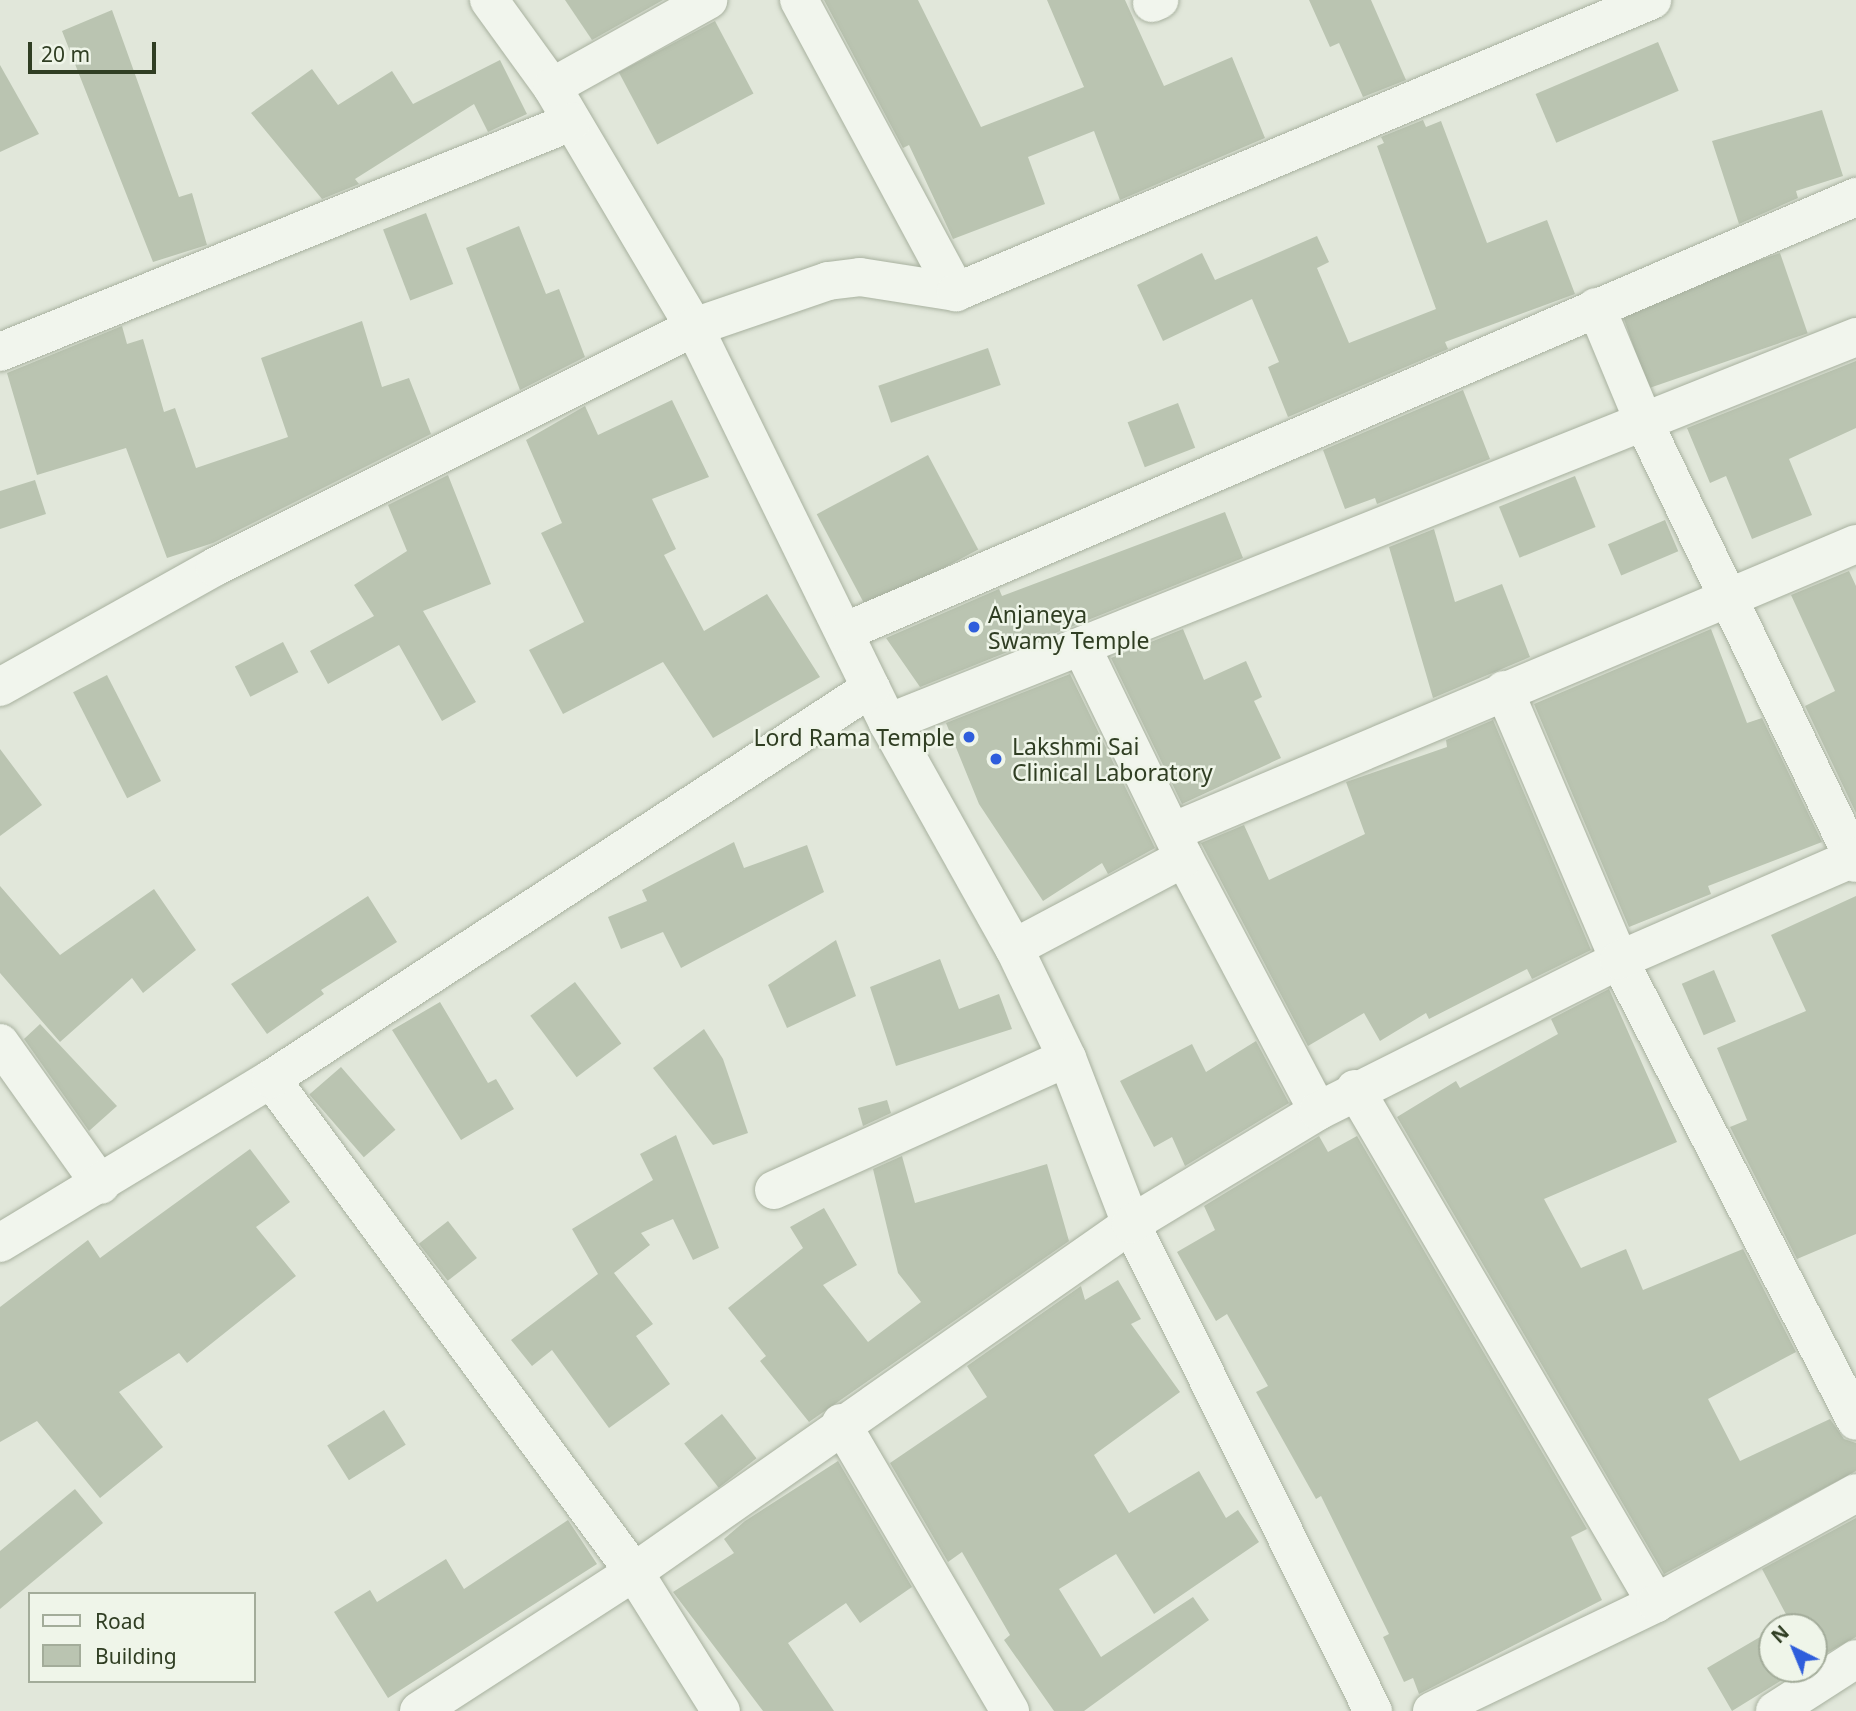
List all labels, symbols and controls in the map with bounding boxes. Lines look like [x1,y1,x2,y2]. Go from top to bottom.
scale bar [32,28,159,72]
text: 20 m [41,40,90,68]
place label: Anjaneya Swamy Temple [988,600,1150,654]
marker: Anjaneya Swamy Temple [966,619,982,635]
place label: Lord Rama Temple [754,723,955,751]
marker: Lord Rama Temple [961,729,977,745]
place label: Lakshmi Sai Clinical Laboratory [1012,732,1213,786]
marker: Lakshmi Sai Clinical Laboratory [986,749,1006,769]
legend [28,1592,256,1683]
text: Road [95,1607,145,1635]
north arrow [1758,1613,1828,1683]
text: N [1766,1619,1795,1649]
text: Building [95,1642,177,1670]

